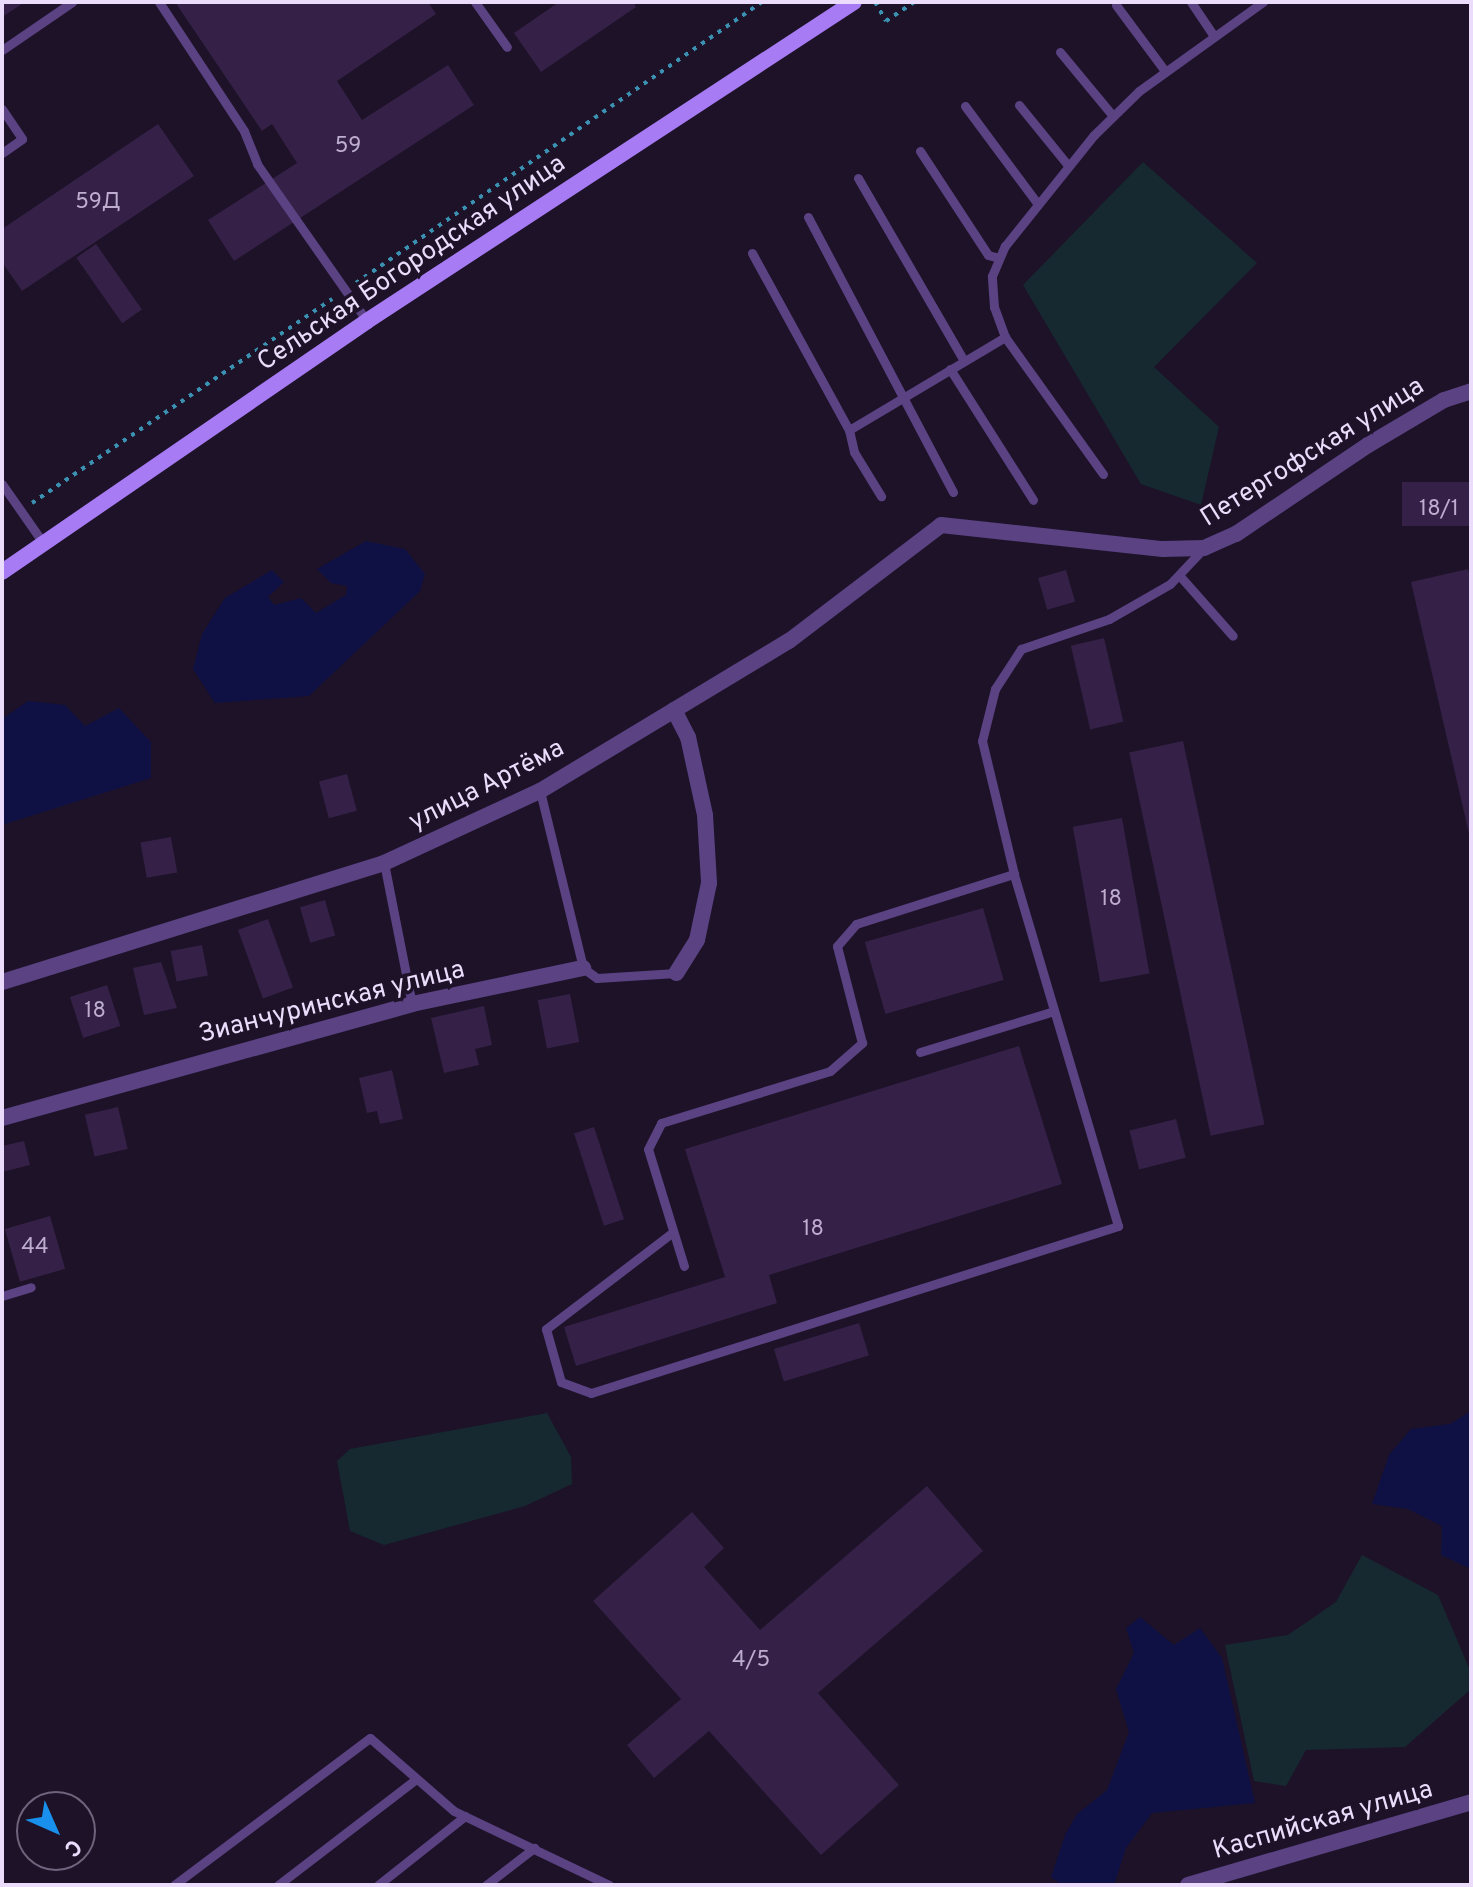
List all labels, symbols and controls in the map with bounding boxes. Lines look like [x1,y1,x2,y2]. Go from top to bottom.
house number: 59 [335,134,361,160]
street label: Сельская Богородская улица [252,149,572,379]
house number: 59Д [75,190,121,216]
street label: Петергофская улица [1196,372,1430,534]
house number: 18/1 [1419,497,1459,523]
street label: улица Артёма [404,733,570,839]
house number: 18 [1100,887,1122,913]
street label: Зианчуринская улица [196,955,468,1051]
house number: 18 [84,999,106,1025]
house number: 18 [802,1217,824,1243]
house number: 44 [21,1235,49,1261]
house number: 4/5 [732,1648,770,1674]
street label: Каспийская улица [1209,1775,1437,1867]
north arrow [16,1791,96,1871]
text: С [57,1832,86,1861]

